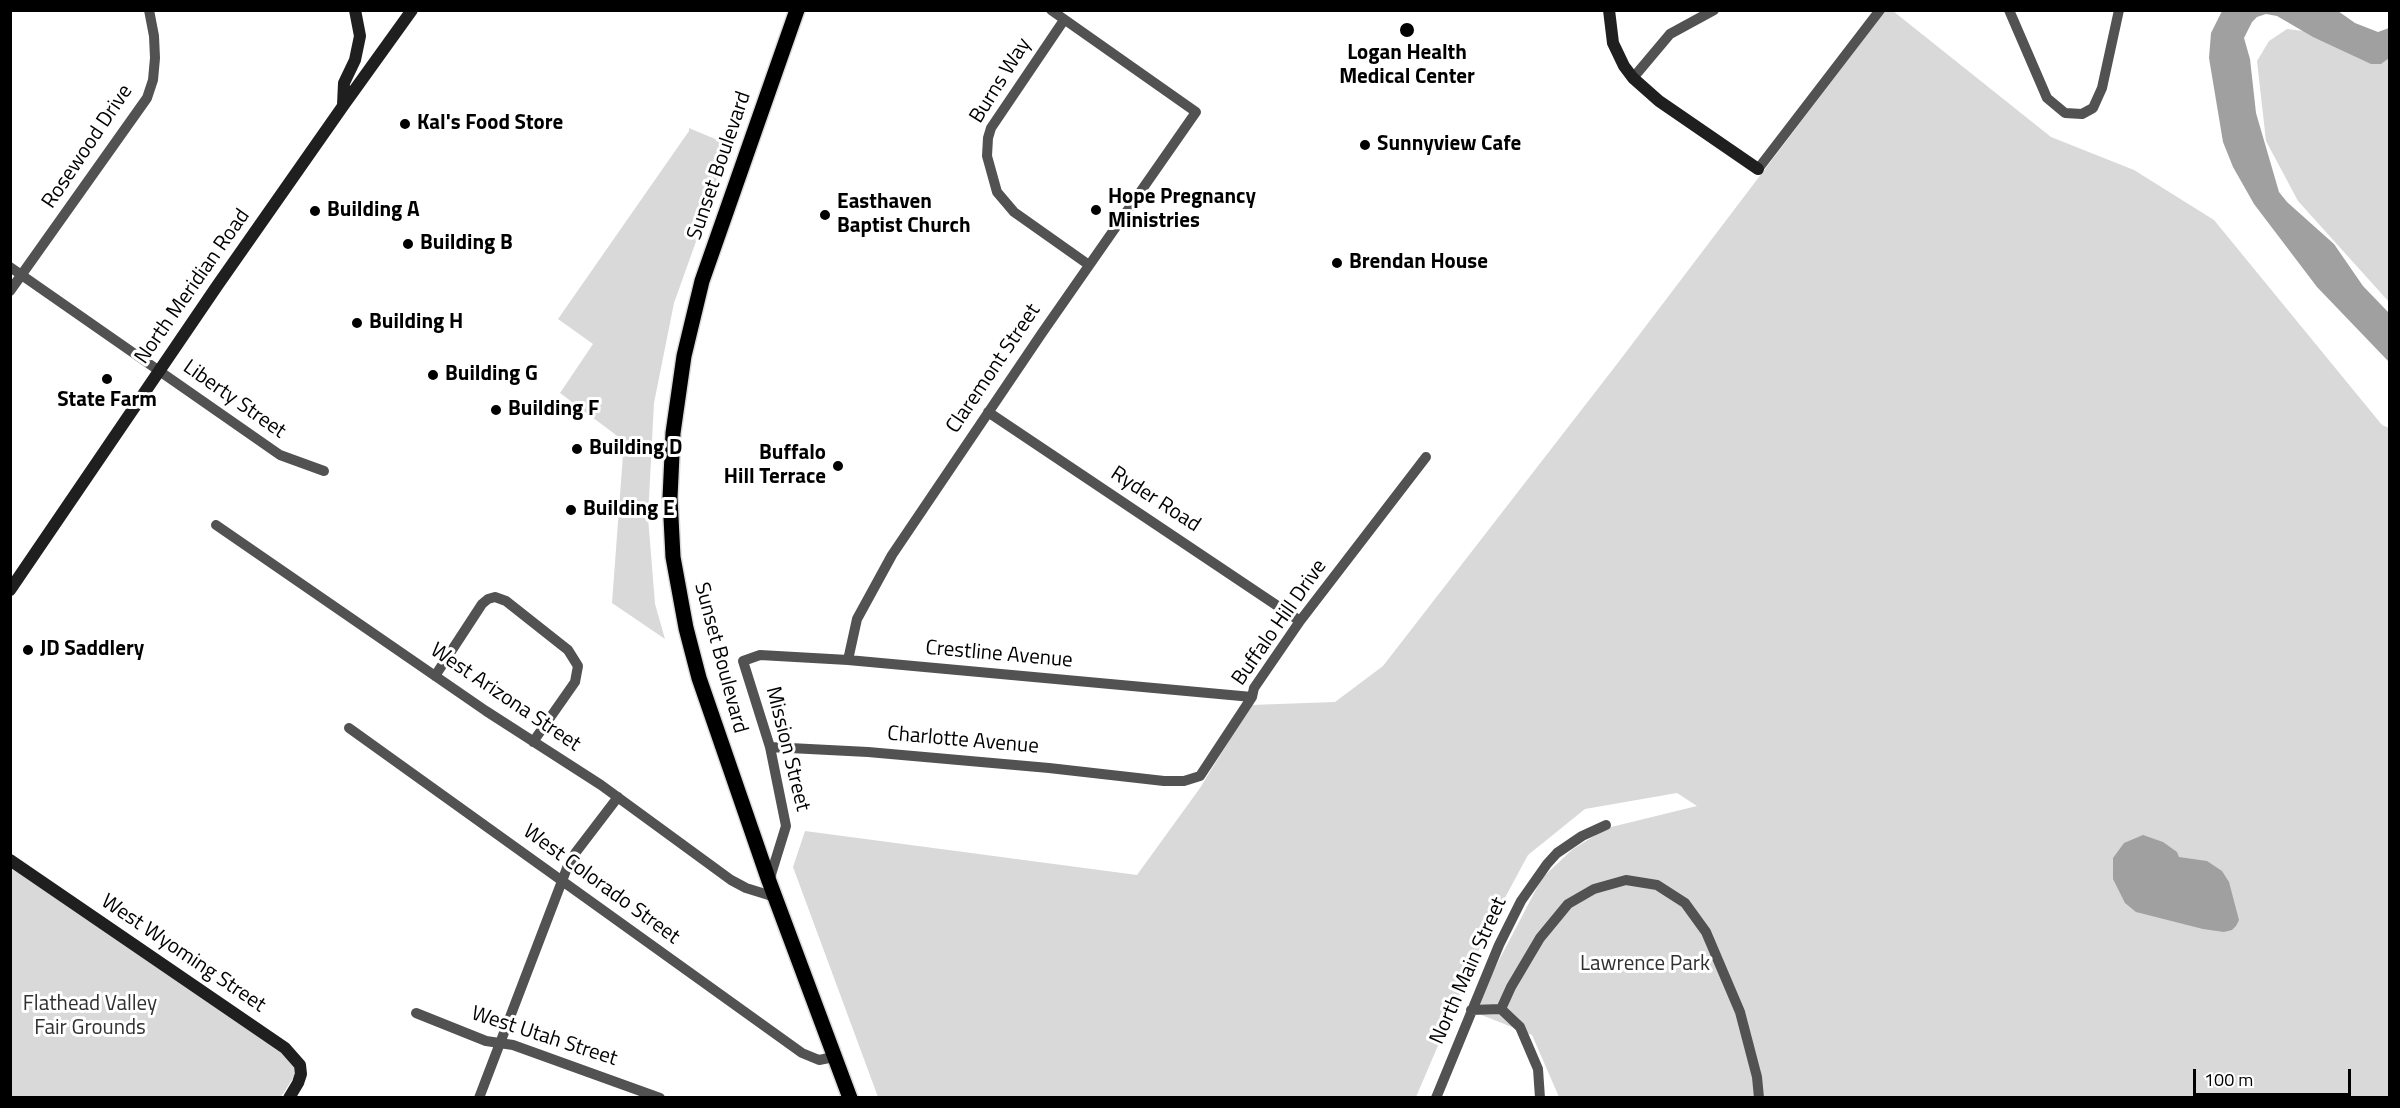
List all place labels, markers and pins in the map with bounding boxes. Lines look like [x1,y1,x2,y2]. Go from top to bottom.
marker: Logan Health Medical Center [1398,21,1416,39]
place label: Logan Health Medical Center [1339,41,1475,91]
place label: Kal's Food Store [417,111,563,137]
marker: Kal's Food Store [398,117,412,131]
place label: Sunnyview Cafe [1377,132,1521,158]
marker: Sunnyview Cafe [1358,138,1372,152]
place label: Hope Pregnancy Ministries [1108,185,1256,235]
place label: Easthaven Baptist Church [837,190,971,240]
place label: Building A [327,198,420,224]
marker: Hope Pregnancy Ministries [1089,203,1103,217]
marker: Building A [308,204,322,218]
marker: Easthaven Baptist Church [818,208,832,222]
place label: Building B [420,231,513,257]
marker: Building B [401,237,415,251]
place label: Brendan House [1349,250,1488,276]
marker: Brendan House [1330,256,1344,270]
place label: Building H [369,310,463,336]
marker: Building H [350,316,364,330]
place label: Building G [445,362,538,388]
marker: Building G [426,368,440,382]
marker: State Farm [100,372,114,386]
place label: State Farm [57,388,157,414]
place label: Building F [508,397,599,423]
marker: Building F [489,403,503,417]
place label: Building D [589,436,682,462]
place label: Buffalo Hill Terrace [724,441,826,491]
marker: Building D [570,442,584,456]
marker: Buffalo Hill Terrace [831,459,845,473]
place label: Building E [583,497,675,523]
marker: Building E [564,503,578,517]
place label: JD Saddlery [40,637,144,663]
marker: JD Saddlery [21,643,35,657]

